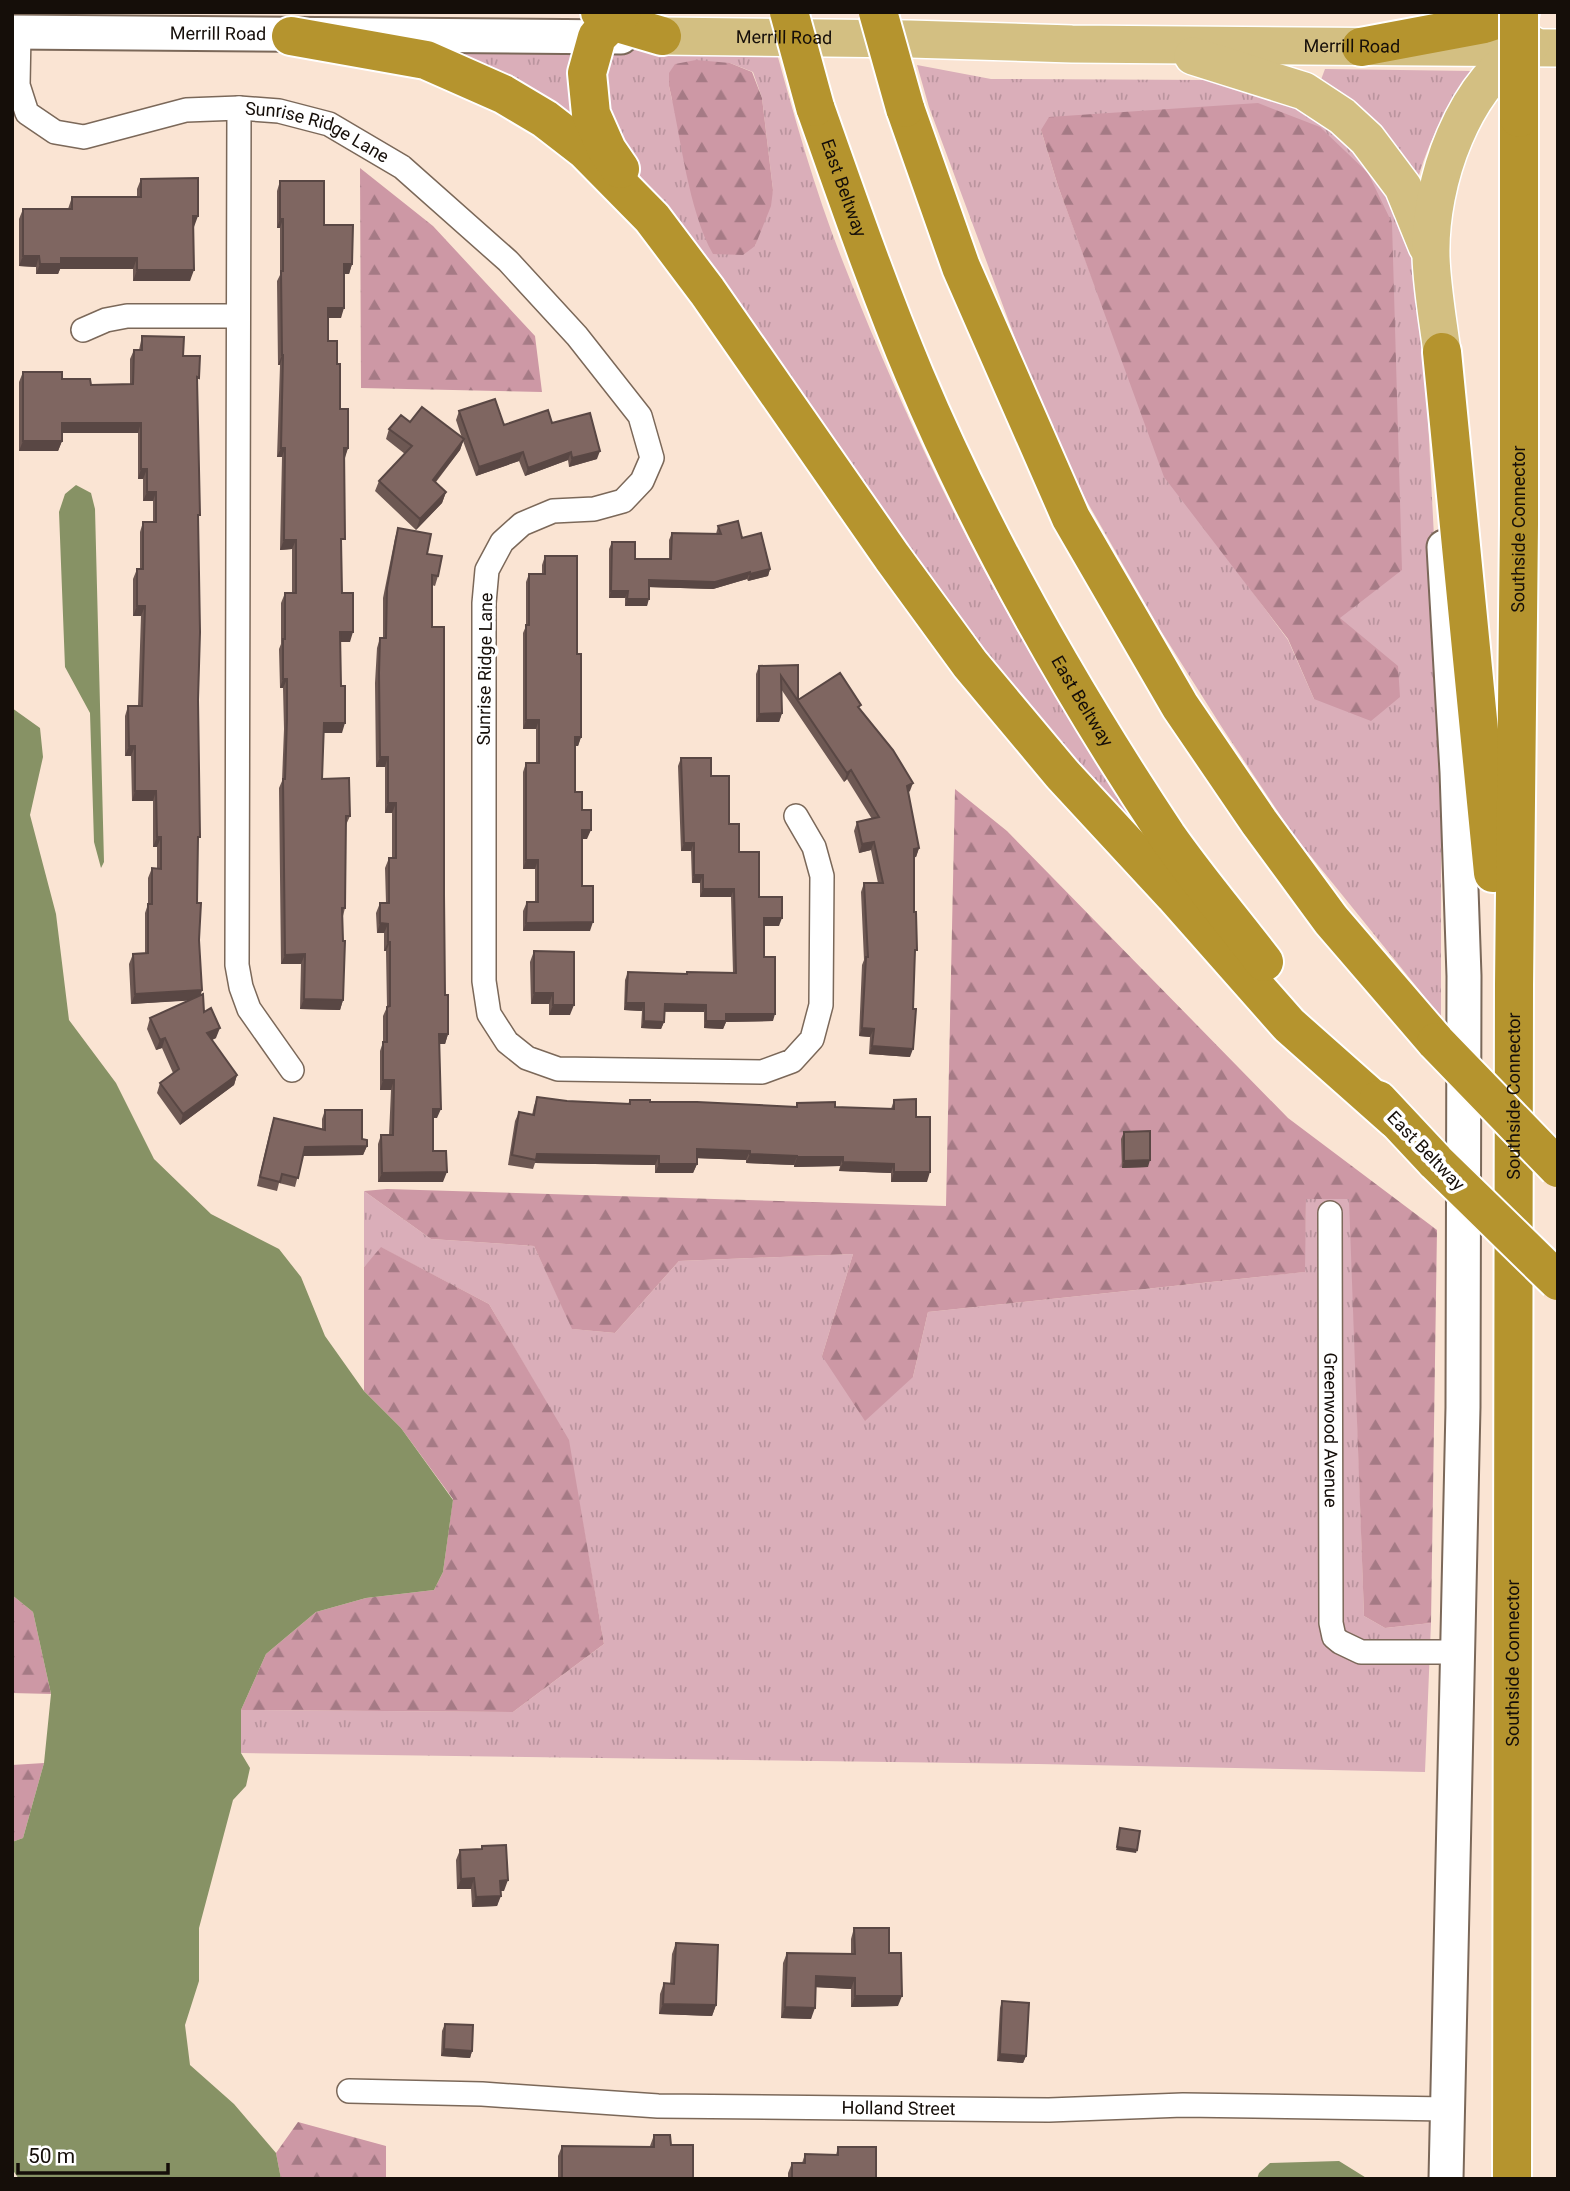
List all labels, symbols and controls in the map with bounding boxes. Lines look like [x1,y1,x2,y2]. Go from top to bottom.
street label: Merrill Road [170,22,266,44]
street label: Merrill Road [736,26,832,48]
street label: Merrill Road [1304,35,1400,57]
street label: Sunrise Ridge Lane [244,97,393,167]
street label: East Beltway [817,136,871,240]
street label: Southside Connector [1507,445,1529,613]
street label: Sunrise Ridge Lane [473,592,496,746]
street label: East Beltway [1047,652,1118,751]
street label: Southside Connector [1503,1012,1524,1180]
street label: East Beltway [1383,1107,1470,1195]
street label: Greenwood Avenue [1320,1353,1342,1507]
street label: Southside Connector [1502,1579,1523,1747]
street label: Holland Street [842,2097,956,2119]
scale bar [18,2132,168,2176]
text: 50 m [28,2144,75,2168]

